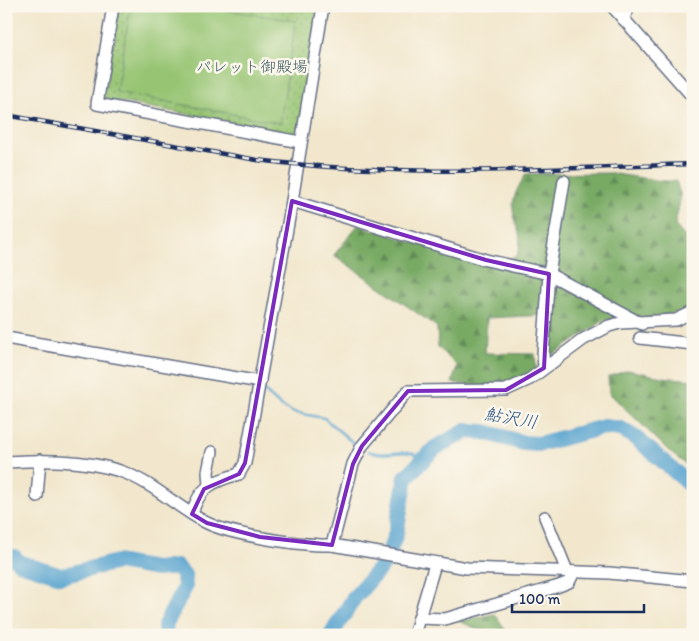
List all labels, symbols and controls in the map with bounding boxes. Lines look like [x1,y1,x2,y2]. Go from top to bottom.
park label: パレット御殿場 [196,57,308,76]
water label: 鮎沢川 [483,402,539,434]
scale bar [512,581,644,613]
text: 100 m [519,590,561,608]

